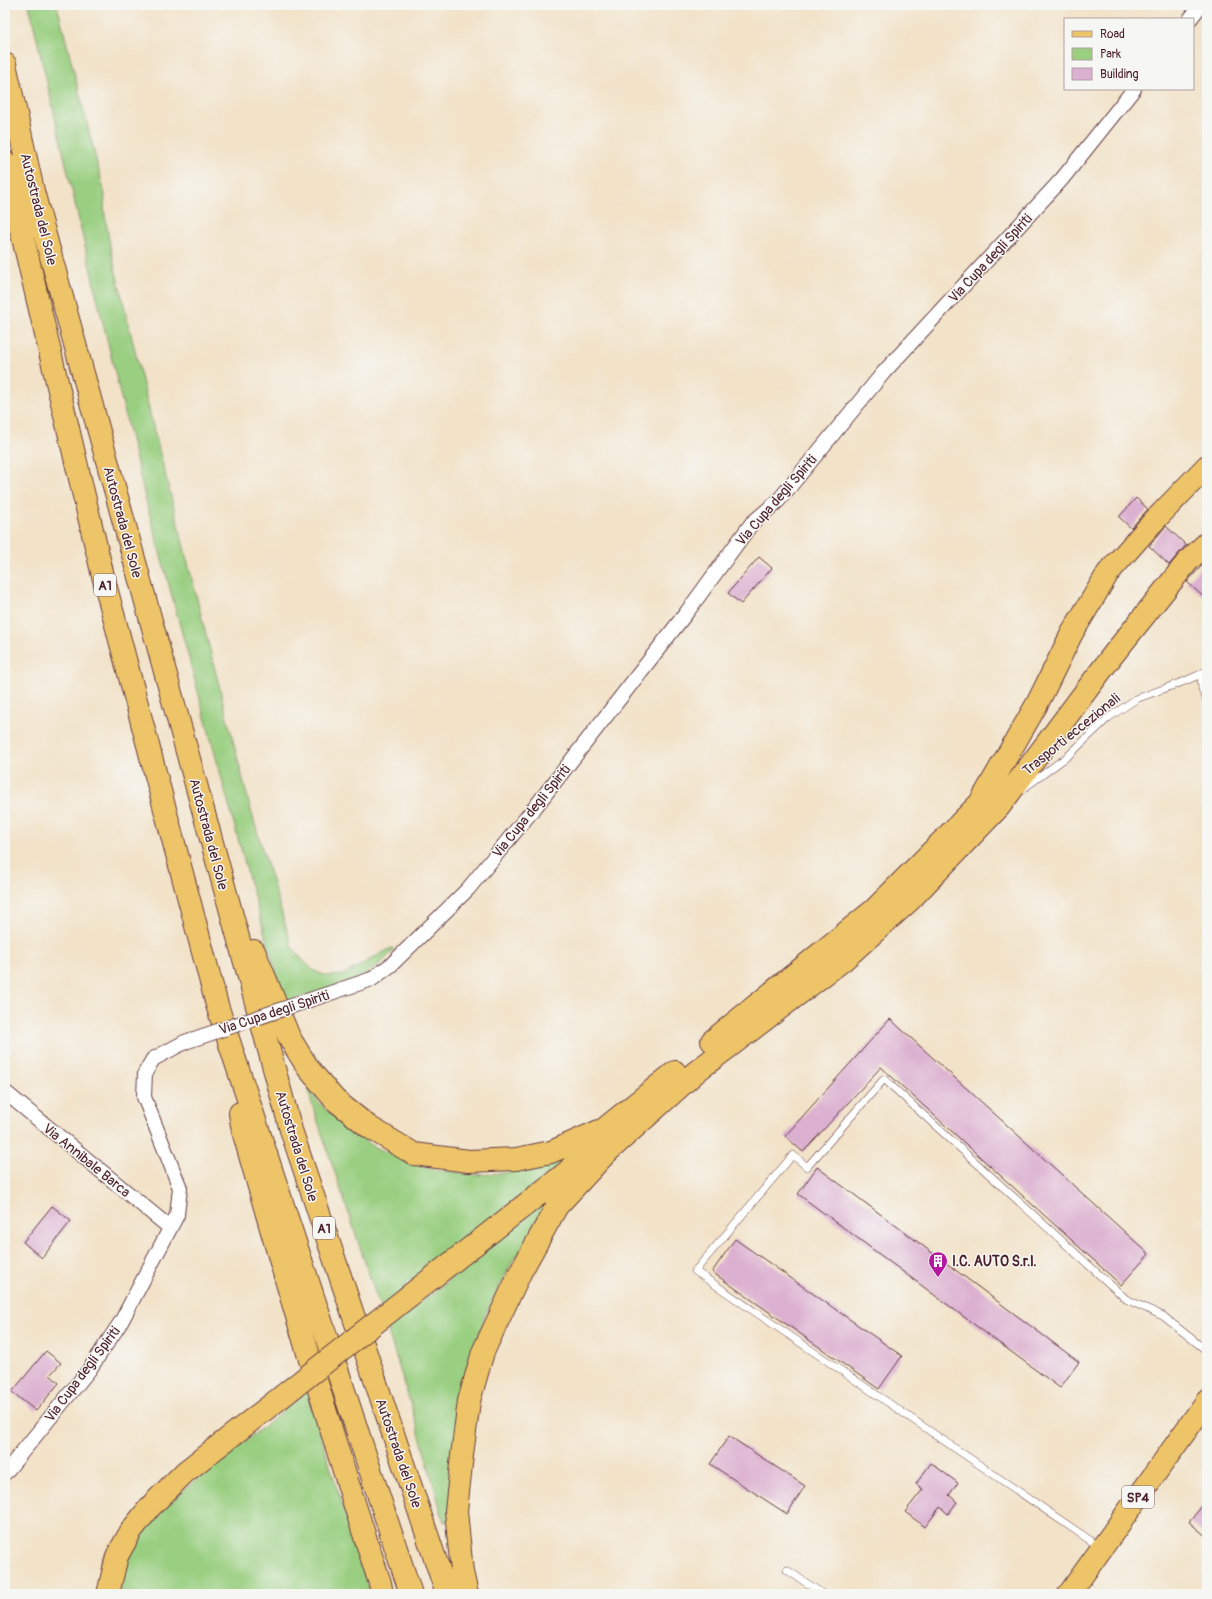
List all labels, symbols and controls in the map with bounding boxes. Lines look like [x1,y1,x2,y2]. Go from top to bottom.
legend [1064,18,1194,90]
text: Road [1100,27,1125,42]
text: Park [1100,47,1121,62]
text: Building [1100,67,1139,82]
street label: Autostrada del Sole [16,151,61,267]
street label: Via Cupa degli Spiriti [945,210,1036,306]
street label: Via Cupa degli Spiriti [732,451,821,549]
street label: Autostrada del Sole [99,465,146,580]
road number: A1 [94,574,116,596]
street label: Trasporti eccezionali [1019,689,1124,779]
street label: Via Cupa degli Spiriti [489,761,574,861]
street label: Autostrada del Sole [185,777,232,892]
street label: Via Cupa degli Spiriti [217,986,332,1038]
street label: Autostrada del Sole [272,1089,321,1204]
street label: Via Annibale Barca [40,1120,134,1201]
road number: A1 [313,1217,335,1239]
building icon: I.C. AUTO S.r.l. [927,1250,949,1278]
place label: I.C. AUTO S.r.l. [952,1253,1037,1270]
street label: Via Cupa degli Spiriti [41,1323,124,1425]
street label: Autostrada del Sole [372,1396,425,1510]
road number: SP4 [1122,1486,1154,1508]

